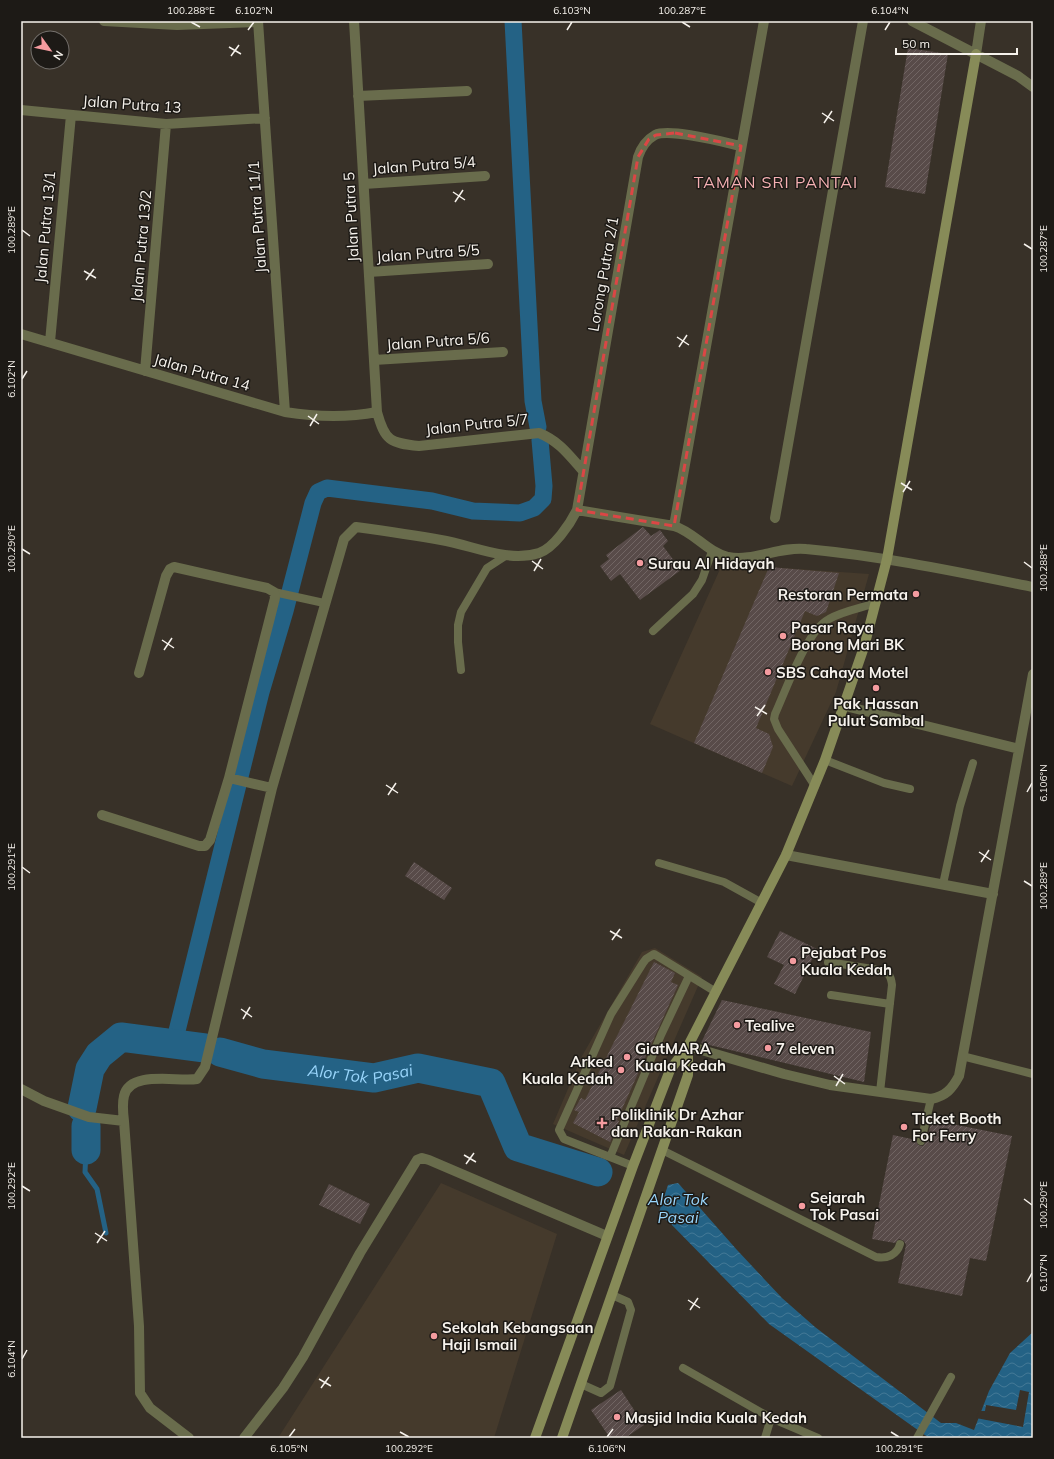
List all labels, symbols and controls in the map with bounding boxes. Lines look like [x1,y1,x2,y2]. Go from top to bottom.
text: 100.288°E [167,4,215,17]
text: 6.102°N [235,4,273,17]
text: 6.103°N [553,4,591,17]
text: 100.287°E [658,4,706,17]
text: 6.104°N [871,4,909,17]
north arrow [30,30,70,70]
scale bar [896,30,1017,56]
text: 50 m [902,36,930,51]
text: N [50,48,67,63]
street label: Jalan Putra 13 [82,91,182,117]
street label: Jalan Putra 5/4 [372,152,476,178]
street label: Jalan Putra 11/1 [244,160,270,274]
street label: Jalan Putra 13/1 [31,170,59,284]
street label: Jalan Putra 5 [339,172,363,262]
district label: TAMAN SRI PANTAI [694,172,858,192]
street label: Jalan Putra 13/2 [127,189,155,303]
text: 100.289°E [5,206,18,254]
street label: Lorong Putra 2/1 [584,215,622,333]
text: 100.287°E [1037,225,1050,273]
street label: Jalan Putra 5/5 [376,240,480,266]
street label: Jalan Putra 5/6 [386,328,490,354]
street label: Jalan Putra 14 [152,349,252,395]
text: 6.102°N [5,360,18,398]
street label: Jalan Putra 5/7 [425,409,529,439]
text: 100.290°E [5,525,18,573]
text: 100.288°E [1037,544,1050,592]
place label: Surau Al Hidayah [648,554,774,573]
marker: Surau Al Hidayah [635,558,645,568]
place label: Restoran Permata [778,585,908,604]
marker: Restoran Permata [911,589,921,599]
place label: Pasar Raya Borong Mari BK [791,618,905,654]
marker: Pasar Raya Borong Mari BK [778,631,788,641]
place label: SBS Cahaya Motel [776,663,908,682]
marker: SBS Cahaya Motel [763,667,773,677]
marker: Pak Hassan Pulut Sambal [871,683,881,693]
place label: Pak Hassan Pulut Sambal [828,694,924,730]
text: 6.106°N [1037,764,1050,802]
text: 100.291°E [5,843,18,891]
text: 100.289°E [1037,862,1050,910]
place label: Pejabat Pos Kuala Kedah [801,943,892,979]
marker: Pejabat Pos Kuala Kedah [788,956,798,966]
place label: Tealive [745,1016,795,1035]
marker: Tealive [732,1020,742,1030]
place label: GiatMARA Kuala Kedah [635,1039,726,1075]
place label: 7 eleven [776,1039,835,1058]
marker: 7 eleven [763,1043,773,1053]
place label: Arked Kuala Kedah [522,1052,613,1088]
marker: GiatMARA Kuala Kedah [622,1052,632,1062]
water label: Alor Tok Pasai [306,1059,415,1088]
marker: Arked Kuala Kedah [616,1065,626,1075]
place label: Poliklinik Dr Azhar dan Rakan-Rakan [611,1105,744,1141]
place label: Ticket Booth For Ferry [912,1109,1002,1145]
marker: Poliklinik Dr Azhar dan Rakan-Rakan [596,1117,608,1129]
marker: Ticket Booth For Ferry [899,1122,909,1132]
text: 100.292°E [5,1162,18,1210]
text: 100.290°E [1037,1181,1050,1229]
place label: Sejarah Tok Pasai [810,1188,879,1224]
water label: Alor Tok Pasai [647,1189,709,1227]
marker: Sejarah Tok Pasai [797,1201,807,1211]
text: 6.107°N [1037,1254,1050,1292]
place label: Sekolah Kebangsaan Haji Ismail [442,1318,593,1354]
marker: Sekolah Kebangsaan Haji Ismail [429,1331,439,1341]
text: 6.104°N [5,1340,18,1378]
place label: Masjid India Kuala Kedah [625,1408,807,1427]
marker: Masjid India Kuala Kedah [612,1412,622,1422]
text: 6.105°N [270,1442,308,1455]
text: 100.292°E [385,1442,433,1455]
text: 6.106°N [588,1442,626,1455]
text: 100.291°E [875,1442,923,1455]

